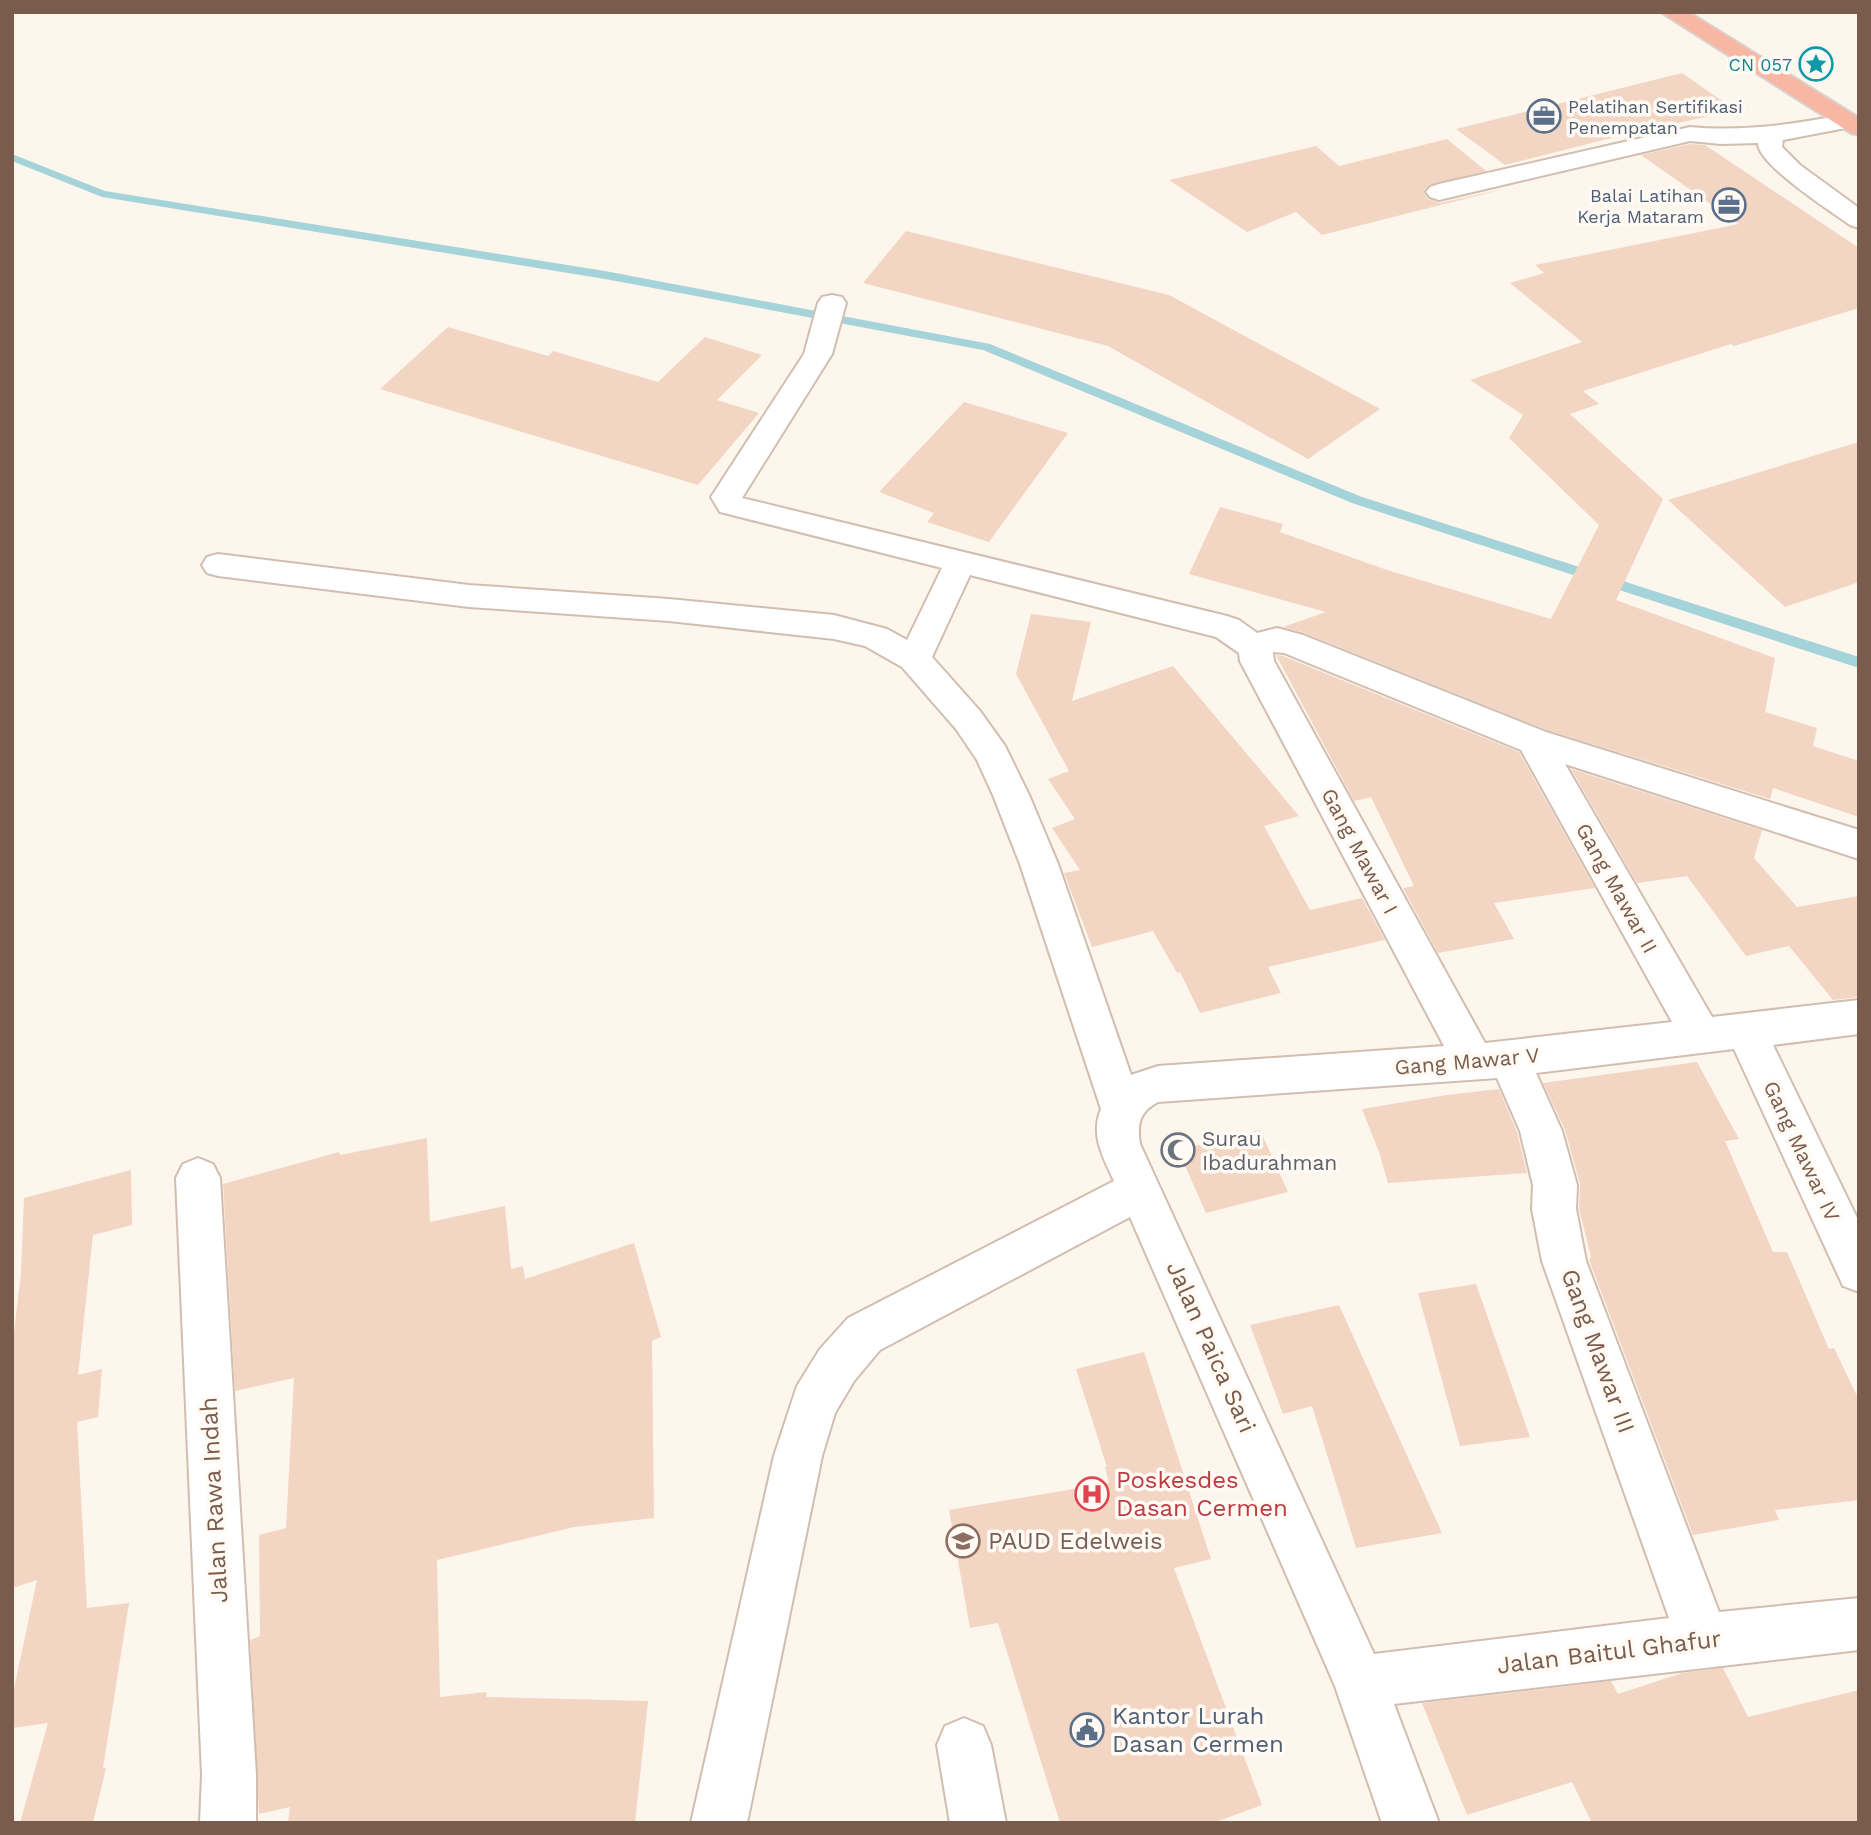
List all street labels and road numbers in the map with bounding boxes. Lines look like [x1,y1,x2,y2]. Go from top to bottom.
street label: Gang Mawar I [1316,784,1404,918]
street label: Gang Mawar II [1571,819,1663,957]
street label: Gang Mawar V [1394,1042,1541,1080]
street label: Gang Mawar IV [1759,1077,1846,1226]
street label: Jalan Paica Sari [1161,1257,1261,1437]
street label: Gang Mawar III [1555,1265,1641,1437]
street label: Jalan Rawa Indah [195,1396,233,1604]
street label: Jalan Baitul Ghafur [1495,1624,1723,1680]

